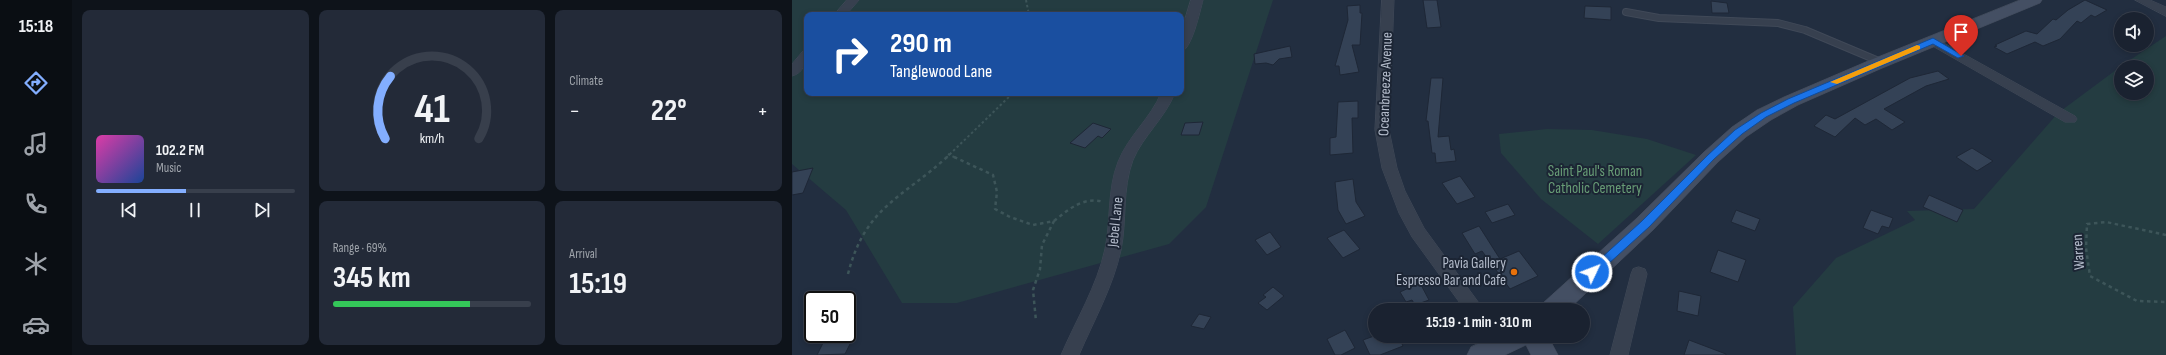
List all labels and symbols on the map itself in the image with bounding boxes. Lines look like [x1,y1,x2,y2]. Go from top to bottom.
pin [1944,15,1978,56]
street label: Oceanbreeze Avenue [1374,32,1397,136]
park label: Saint Paul's Roman Catholic Cemetery [1548,162,1642,198]
street label: Jebel Lane [1103,196,1128,249]
street label: Warren [2068,233,2089,271]
position arrow [1571,251,1613,293]
place label: Pavia Gallery Espresso Bar and Cafe [1396,254,1506,290]
marker: Pavia Gallery Espresso Bar and Cafe [1509,267,1519,277]
speed limit sign: 50 [804,291,856,343]

